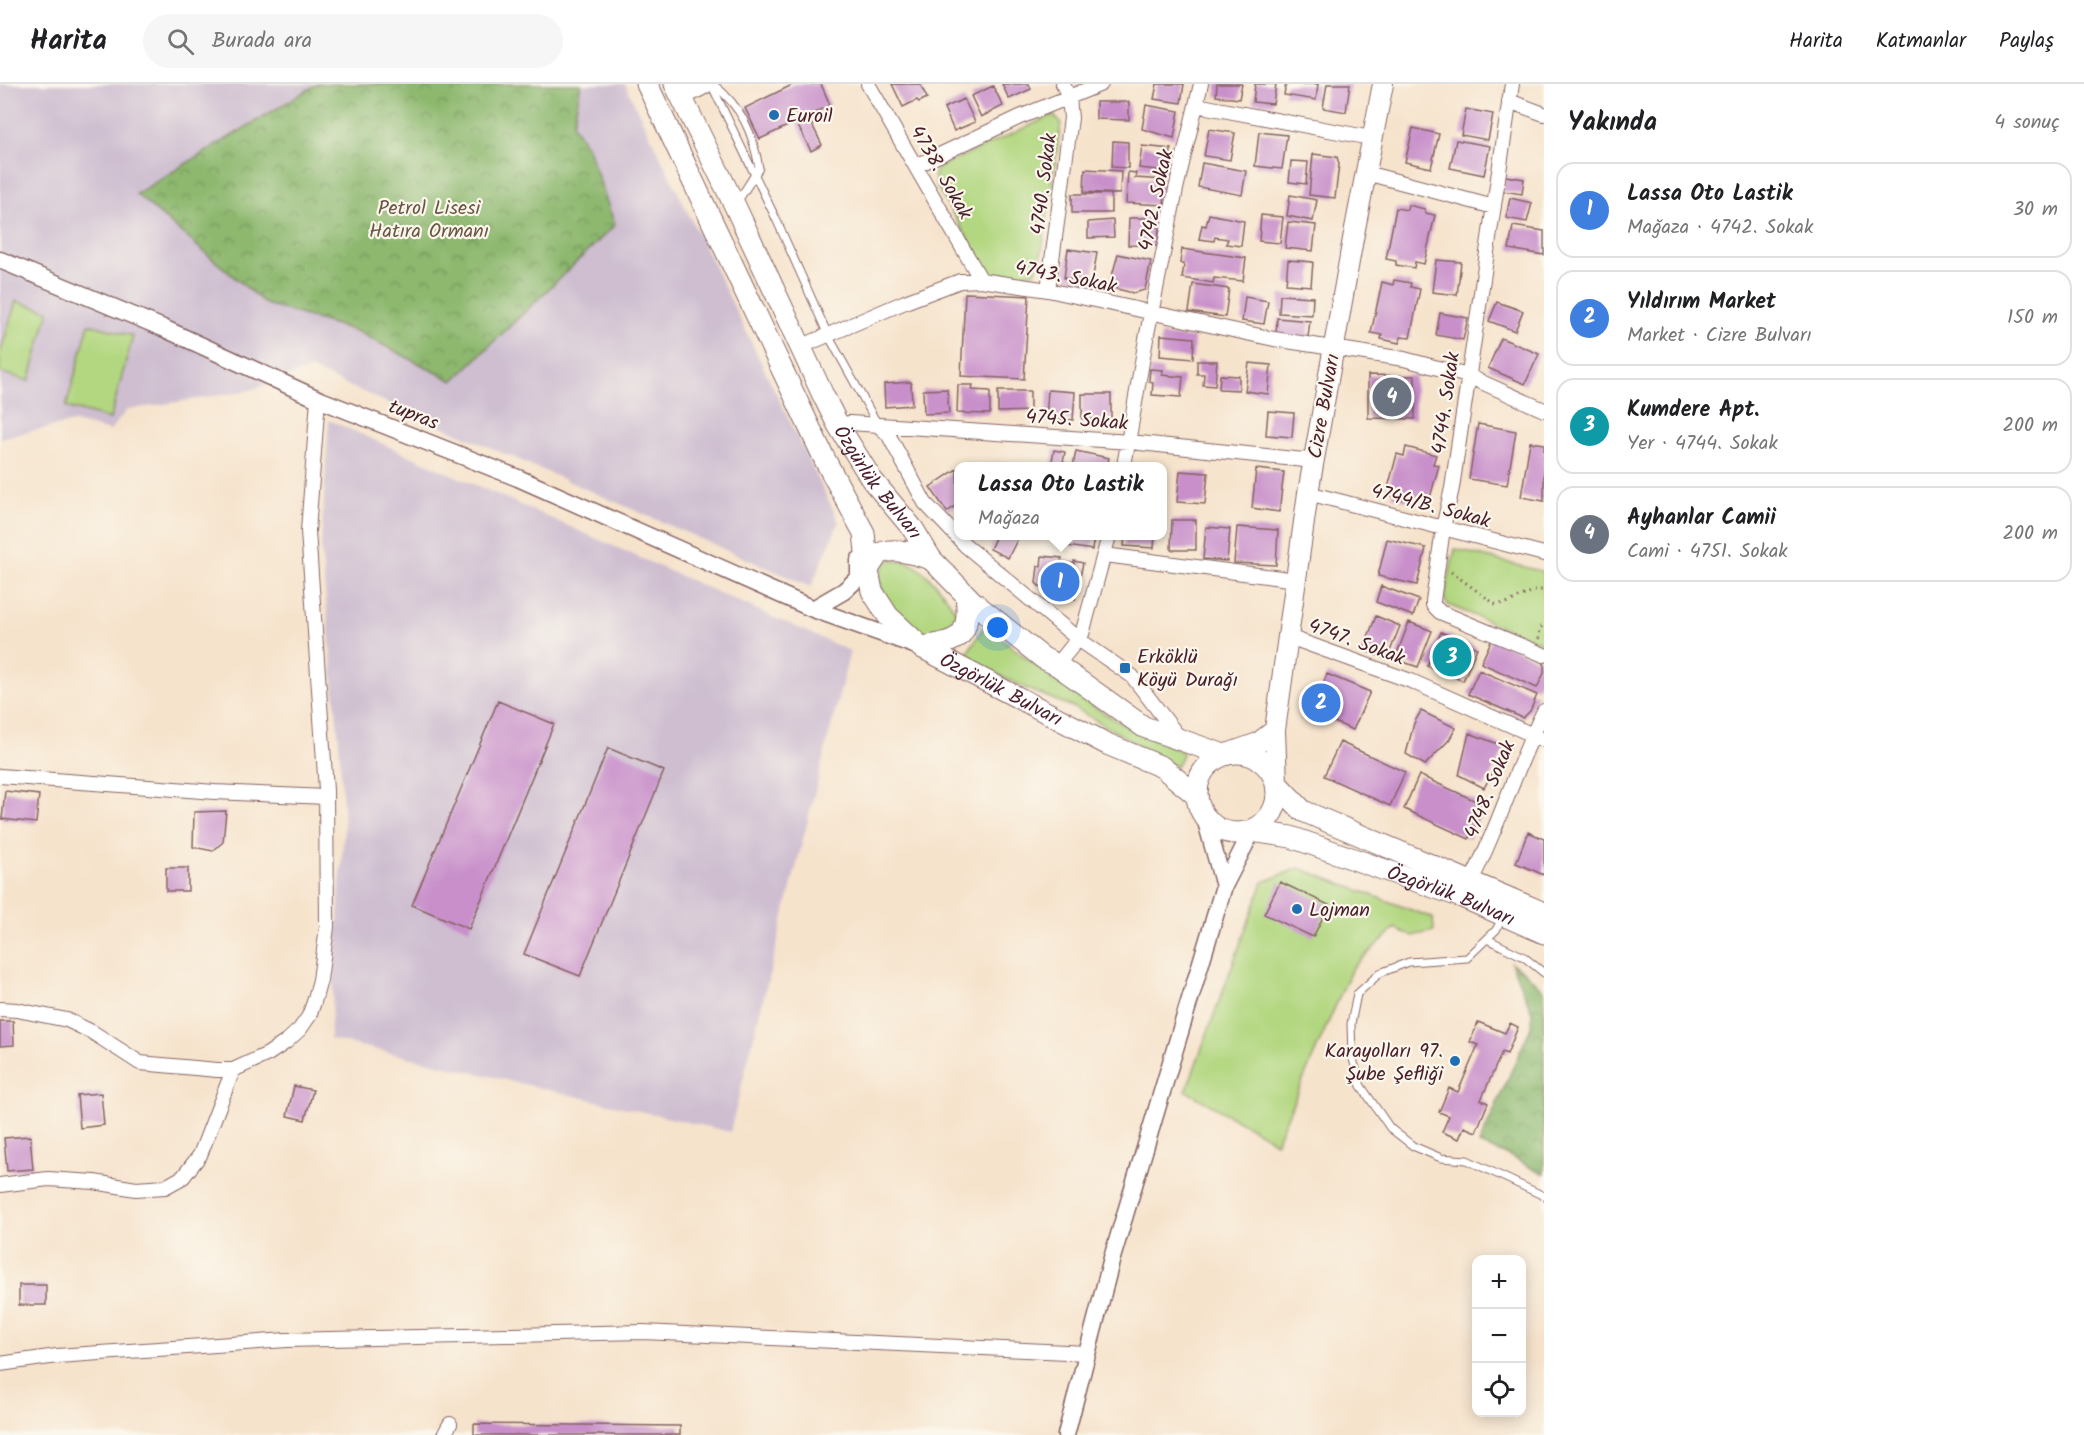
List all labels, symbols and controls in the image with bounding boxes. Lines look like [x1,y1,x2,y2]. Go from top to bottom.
search box [143,14,563,68]
text: Harita [30,19,107,64]
text: Burada ara [212,24,312,59]
icon: search [164,25,197,58]
text: Harita [1789,25,1843,58]
text: Katmanlar [1876,25,1966,58]
text: Paylaş [1999,25,2054,58]
place label: Euroil [786,101,833,133]
text: Yakında [1568,102,1657,144]
text: 4 sonuç [1994,107,2060,139]
marker: Euroil [767,108,781,122]
street label: 4738. Sokak [900,120,981,227]
street label: 4740. Sokak [1023,131,1067,237]
street label: 4742. Sokak [1131,146,1183,254]
text: Lassa Oto Lastik [1627,177,1793,212]
park label: Petrol Lisesi Hatıra Ormanı [369,193,489,248]
text: 1 [1586,194,1593,226]
text: 30 m [2013,194,2058,226]
text: Mağaza · 4742. Sokak [1627,212,1813,244]
street label: 4743. Sokak [1012,252,1120,304]
text: Yıldırım Market [1627,285,1776,320]
text: 2 [1584,302,1595,334]
text: 150 m [2007,302,2058,334]
text: Market · Cizre Bulvarı [1627,320,1812,352]
street label: 4744. Sokak [1424,350,1470,456]
street label: Cizre Bulvarı [1300,351,1350,461]
pin: 4 [1372,374,1412,420]
street label: tupras [384,392,443,440]
text: Kumdere Apt. [1627,393,1760,428]
street label: 4745. Sokak [1025,401,1130,441]
text: 3 [1584,410,1595,442]
text: 200 m [2002,410,2058,442]
street label: Özgürlük Bulvarı [824,419,930,546]
text: Yer · 4744. Sokak [1627,428,1778,460]
popup [954,462,1167,540]
text: Lassa Oto Lastik [978,468,1143,503]
street label: 4744/B. Sokak [1367,476,1494,538]
text: Ayhanlar Camii [1627,501,1776,536]
text: Mağaza [978,503,1040,535]
text: 4 [1584,518,1595,550]
text: 200 m [2002,518,2058,550]
text: Cami · 4751. Sokak [1627,536,1788,568]
pin: 1 [1040,560,1080,604]
street label: 4747. Sokak [1303,611,1410,675]
your location [983,613,1012,642]
pin: 3 [1432,634,1472,680]
place label: Erköklü Köyü Durağı [1137,642,1238,697]
street label: Özgörlük Bulvarı [933,645,1068,736]
marker: Erköklü Köyü Durağı [1118,661,1132,675]
pin: 2 [1302,680,1340,726]
street label: 4748. Sokak [1457,735,1525,844]
street label: Özgörlük Bulvarı [1382,858,1520,936]
place label: Lojman [1309,895,1370,927]
marker: Lojman [1290,902,1304,916]
place label: Karayolları 97. Şube Şefliği [1325,1036,1444,1091]
marker: Karayolları 97. Şube Şefliği [1448,1054,1462,1068]
map controls [1472,1255,1526,1417]
button: + [1472,1255,1526,1309]
button: − [1472,1309,1526,1363]
button: locate [1472,1363,1526,1417]

